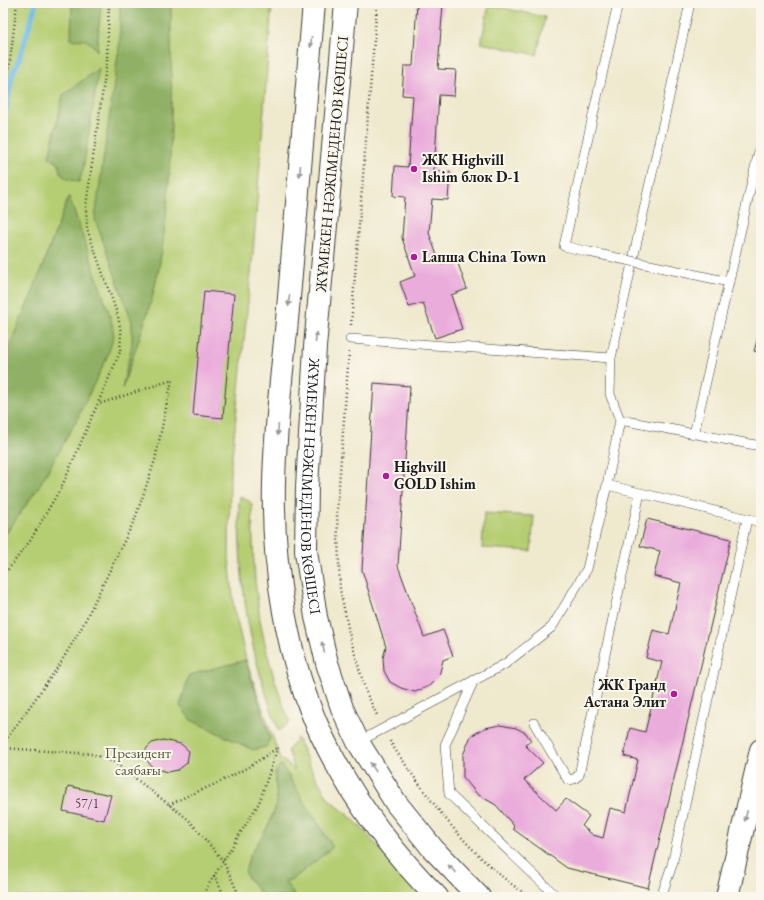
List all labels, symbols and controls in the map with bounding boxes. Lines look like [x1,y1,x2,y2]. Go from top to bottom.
street label: ЖҰМЕКЕН НӘЖІМЕДЕНОВ КӨШЕСІ [311,35,352,294]
one-way arrow [307,36,314,48]
place label: ЖК Highvill Ishim блок D-1 [421,150,520,186]
marker: ЖК Highvill Ishim блок D-1 [409,164,419,174]
one-way arrow [296,165,303,177]
place label: Lапша China Town [422,247,547,266]
marker: Lапша China Town [409,252,419,262]
one-way arrow [285,295,292,307]
one-way arrow [313,331,320,343]
street label: ЖҰМЕКЕН НӘЖІМЕДЕНОВ КӨШЕСІ [297,356,325,616]
one-way arrow [274,424,281,436]
place label: Highvill GOLD Ishim [394,457,476,493]
marker: Highvill GOLD Ishim [381,471,391,481]
one-way arrow [320,641,326,653]
place label: ЖК Гранд Астана Элит [583,675,666,711]
marker: ЖК Гранд Астана Элит [669,689,679,699]
park label: Президент саябағы [105,743,171,779]
one-way arrow [369,761,377,772]
house number: 57/1 [75,795,99,812]
one-way arrow [742,809,748,822]
one-way arrow [447,864,457,874]

